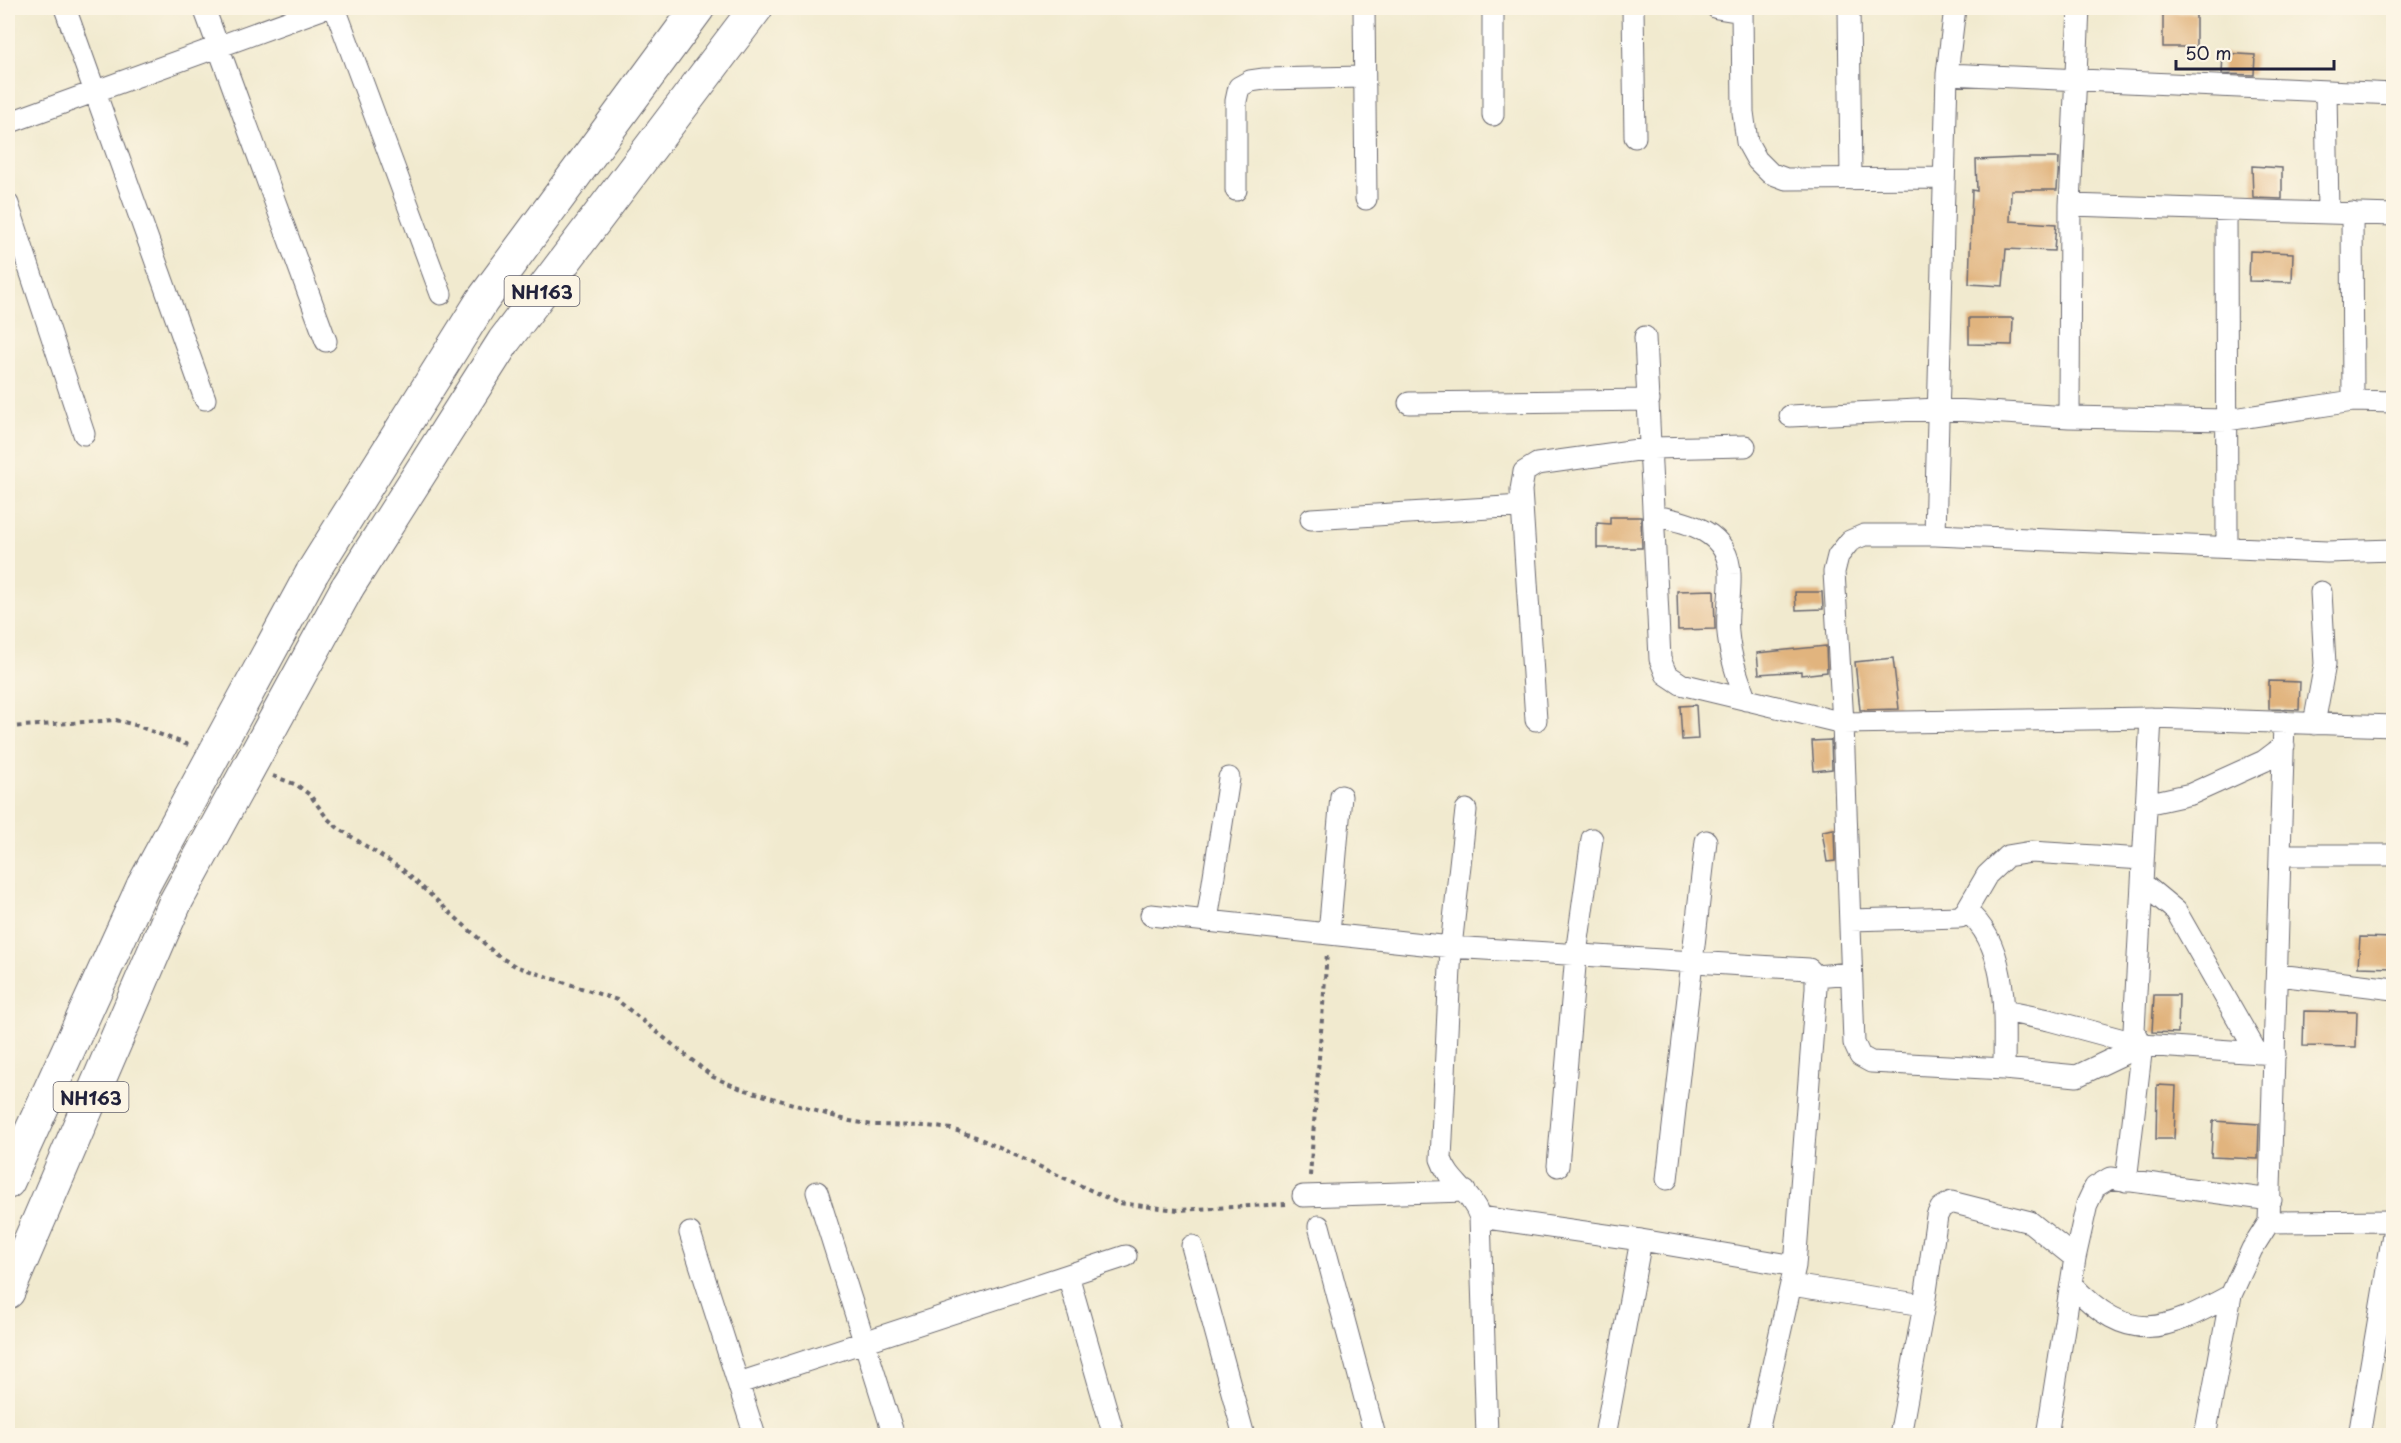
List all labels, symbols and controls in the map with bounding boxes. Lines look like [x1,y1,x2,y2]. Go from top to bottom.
scale bar [2176,33,2334,71]
text: 50 m [2185,39,2232,66]
road number: NH163 [504,276,580,306]
road number: NH163 [54,1082,128,1112]

